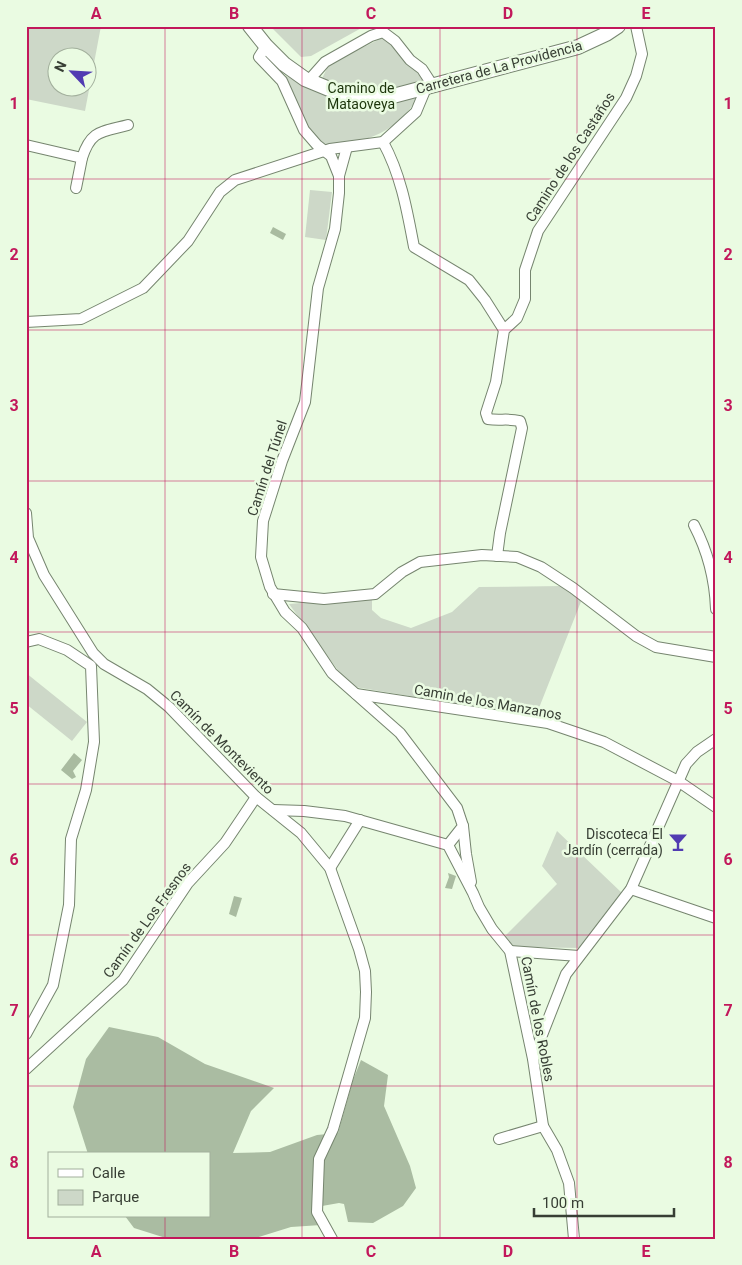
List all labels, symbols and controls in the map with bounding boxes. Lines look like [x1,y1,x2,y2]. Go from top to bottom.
text: A [91,4,102,23]
text: B [229,4,239,23]
text: C [366,4,376,23]
text: D [503,4,513,23]
text: E [642,4,651,23]
street label: Carretera de La Providencia [414,37,584,97]
north arrow [48,48,98,98]
text: N [51,59,70,74]
park label: Camino de Mataoveya [327,80,395,112]
street label: Camino de los Castaños [522,89,618,225]
text: 1 [9,94,19,113]
text: 1 [723,94,733,113]
text: 2 [9,245,19,264]
text: 2 [723,245,733,264]
text: 3 [9,396,19,415]
text: 3 [723,396,733,415]
street label: Camín del Túnel [244,418,290,518]
text: 4 [9,548,19,567]
text: 4 [723,548,733,567]
street label: Camin de los Manzanos [413,681,563,723]
street label: Camín de Monteviento [167,687,277,797]
text: 5 [9,699,19,718]
text: 5 [723,699,733,718]
place label: Discoteca El Jardín (cerrada) [564,826,663,859]
bar icon: Discoteca El Jardín (cerrada) [667,831,689,853]
text: 6 [9,850,19,869]
text: 6 [723,850,733,869]
street label: Camín de Los Fresnos [100,859,194,981]
street label: Camín de los Robles [518,955,558,1083]
text: 7 [9,1001,19,1020]
text: 7 [723,1001,733,1020]
legend [48,1152,210,1218]
text: 8 [9,1153,19,1172]
text: 8 [723,1153,733,1172]
text: Calle [92,1164,125,1182]
scale bar [534,1185,674,1217]
text: Parque [92,1188,139,1206]
text: 100 m [542,1194,584,1212]
text: A [91,1242,102,1261]
text: B [229,1242,239,1261]
text: C [366,1242,376,1261]
text: D [503,1242,513,1261]
text: E [642,1242,651,1261]

